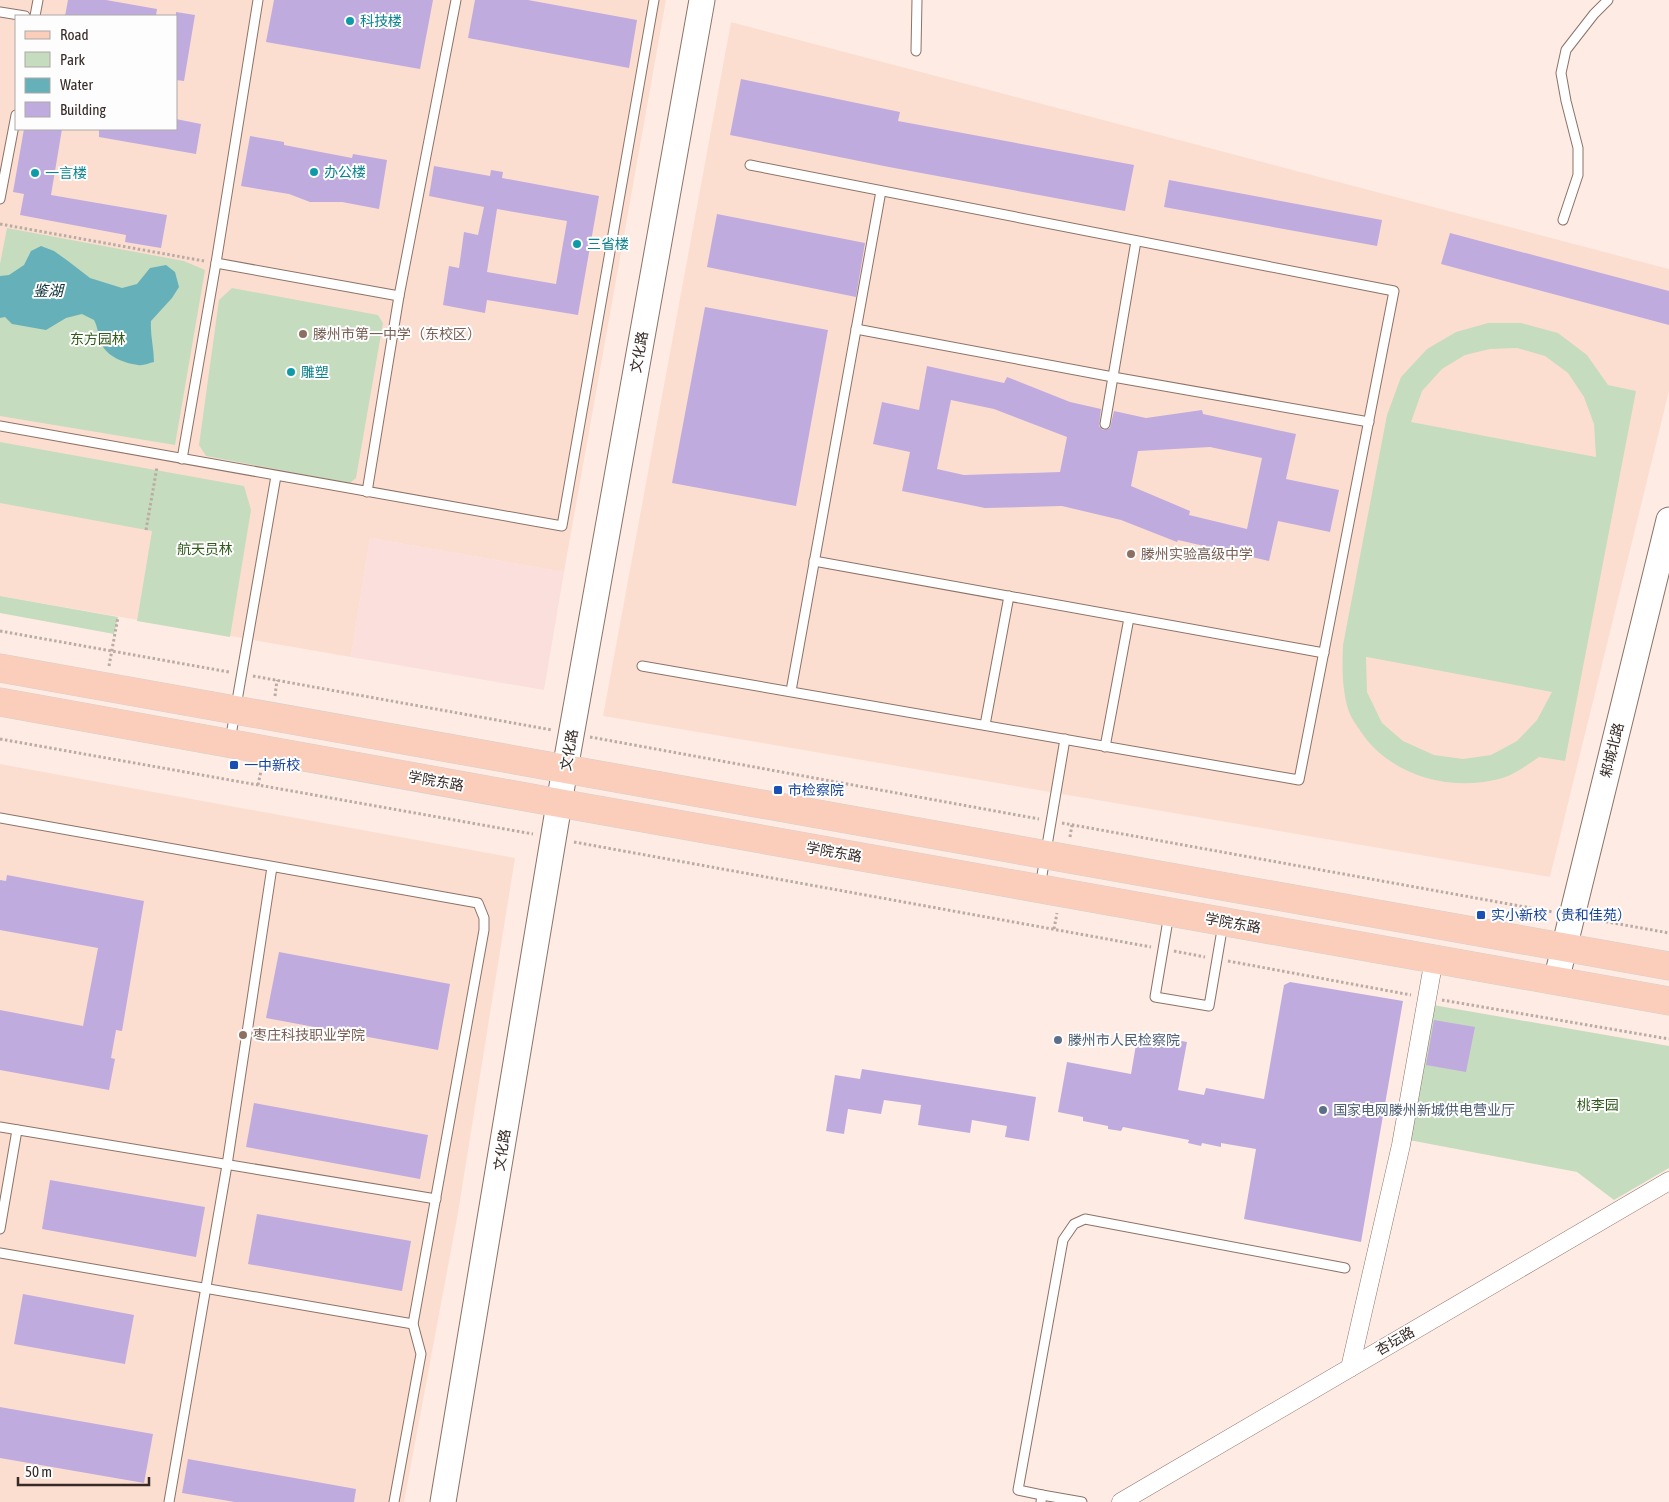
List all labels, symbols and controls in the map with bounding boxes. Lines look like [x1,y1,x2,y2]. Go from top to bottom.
place label: 科技楼 [360,13,402,29]
legend [15,15,178,130]
marker: 科技楼 [344,15,356,27]
text: Road [60,26,89,43]
text: Park [60,51,85,68]
text: Water [60,76,93,93]
text: Building [60,101,106,118]
place label: 办公楼 [324,164,366,180]
place label: 一言楼 [45,165,87,181]
marker: 办公楼 [308,166,320,178]
marker: 一言楼 [29,167,41,179]
place label: 三省楼 [587,236,629,252]
marker: 三省楼 [571,238,583,250]
water label: 鉴湖 [33,282,65,299]
place label: 滕州市第一中学（东校区） [313,326,481,342]
marker: 滕州市第一中学（东校区） [297,328,309,340]
street label: 文化路 [627,330,651,374]
park label: 东方园林 [70,331,126,347]
place label: 雕塑 [301,364,329,380]
marker: 雕塑 [285,366,297,378]
park label: 航天员林 [177,541,233,557]
place label: 滕州实验高级中学 [1141,546,1253,562]
marker: 滕州实验高级中学 [1125,548,1137,560]
street label: 邾城北路 [1597,721,1627,779]
street label: 文化路 [557,728,581,772]
place label: 一中新校 [244,757,300,773]
marker: 一中新校 [228,759,240,771]
street label: 学院东路 [407,768,465,794]
place label: 市检察院 [788,782,844,798]
marker: 市检察院 [772,784,784,796]
street label: 学院东路 [805,839,863,865]
place label: 实小新校（贵和佳苑） [1491,907,1631,923]
marker: 实小新校（贵和佳苑） [1475,909,1487,921]
street label: 学院东路 [1204,910,1262,936]
place label: 枣庄科技职业学院 [253,1027,365,1043]
marker: 枣庄科技职业学院 [237,1029,249,1041]
place label: 滕州市人民检察院 [1068,1032,1180,1048]
marker: 滕州市人民检察院 [1052,1034,1064,1046]
park label: 桃李园 [1577,1097,1619,1113]
place label: 国家电网滕州新城供电营业厅 [1333,1102,1515,1118]
marker: 国家电网滕州新城供电营业厅 [1317,1104,1329,1116]
street label: 文化路 [491,1128,513,1172]
street label: 杏坛路 [1373,1324,1417,1358]
scale bar [18,1454,149,1486]
text: 50 m [25,1463,52,1480]

